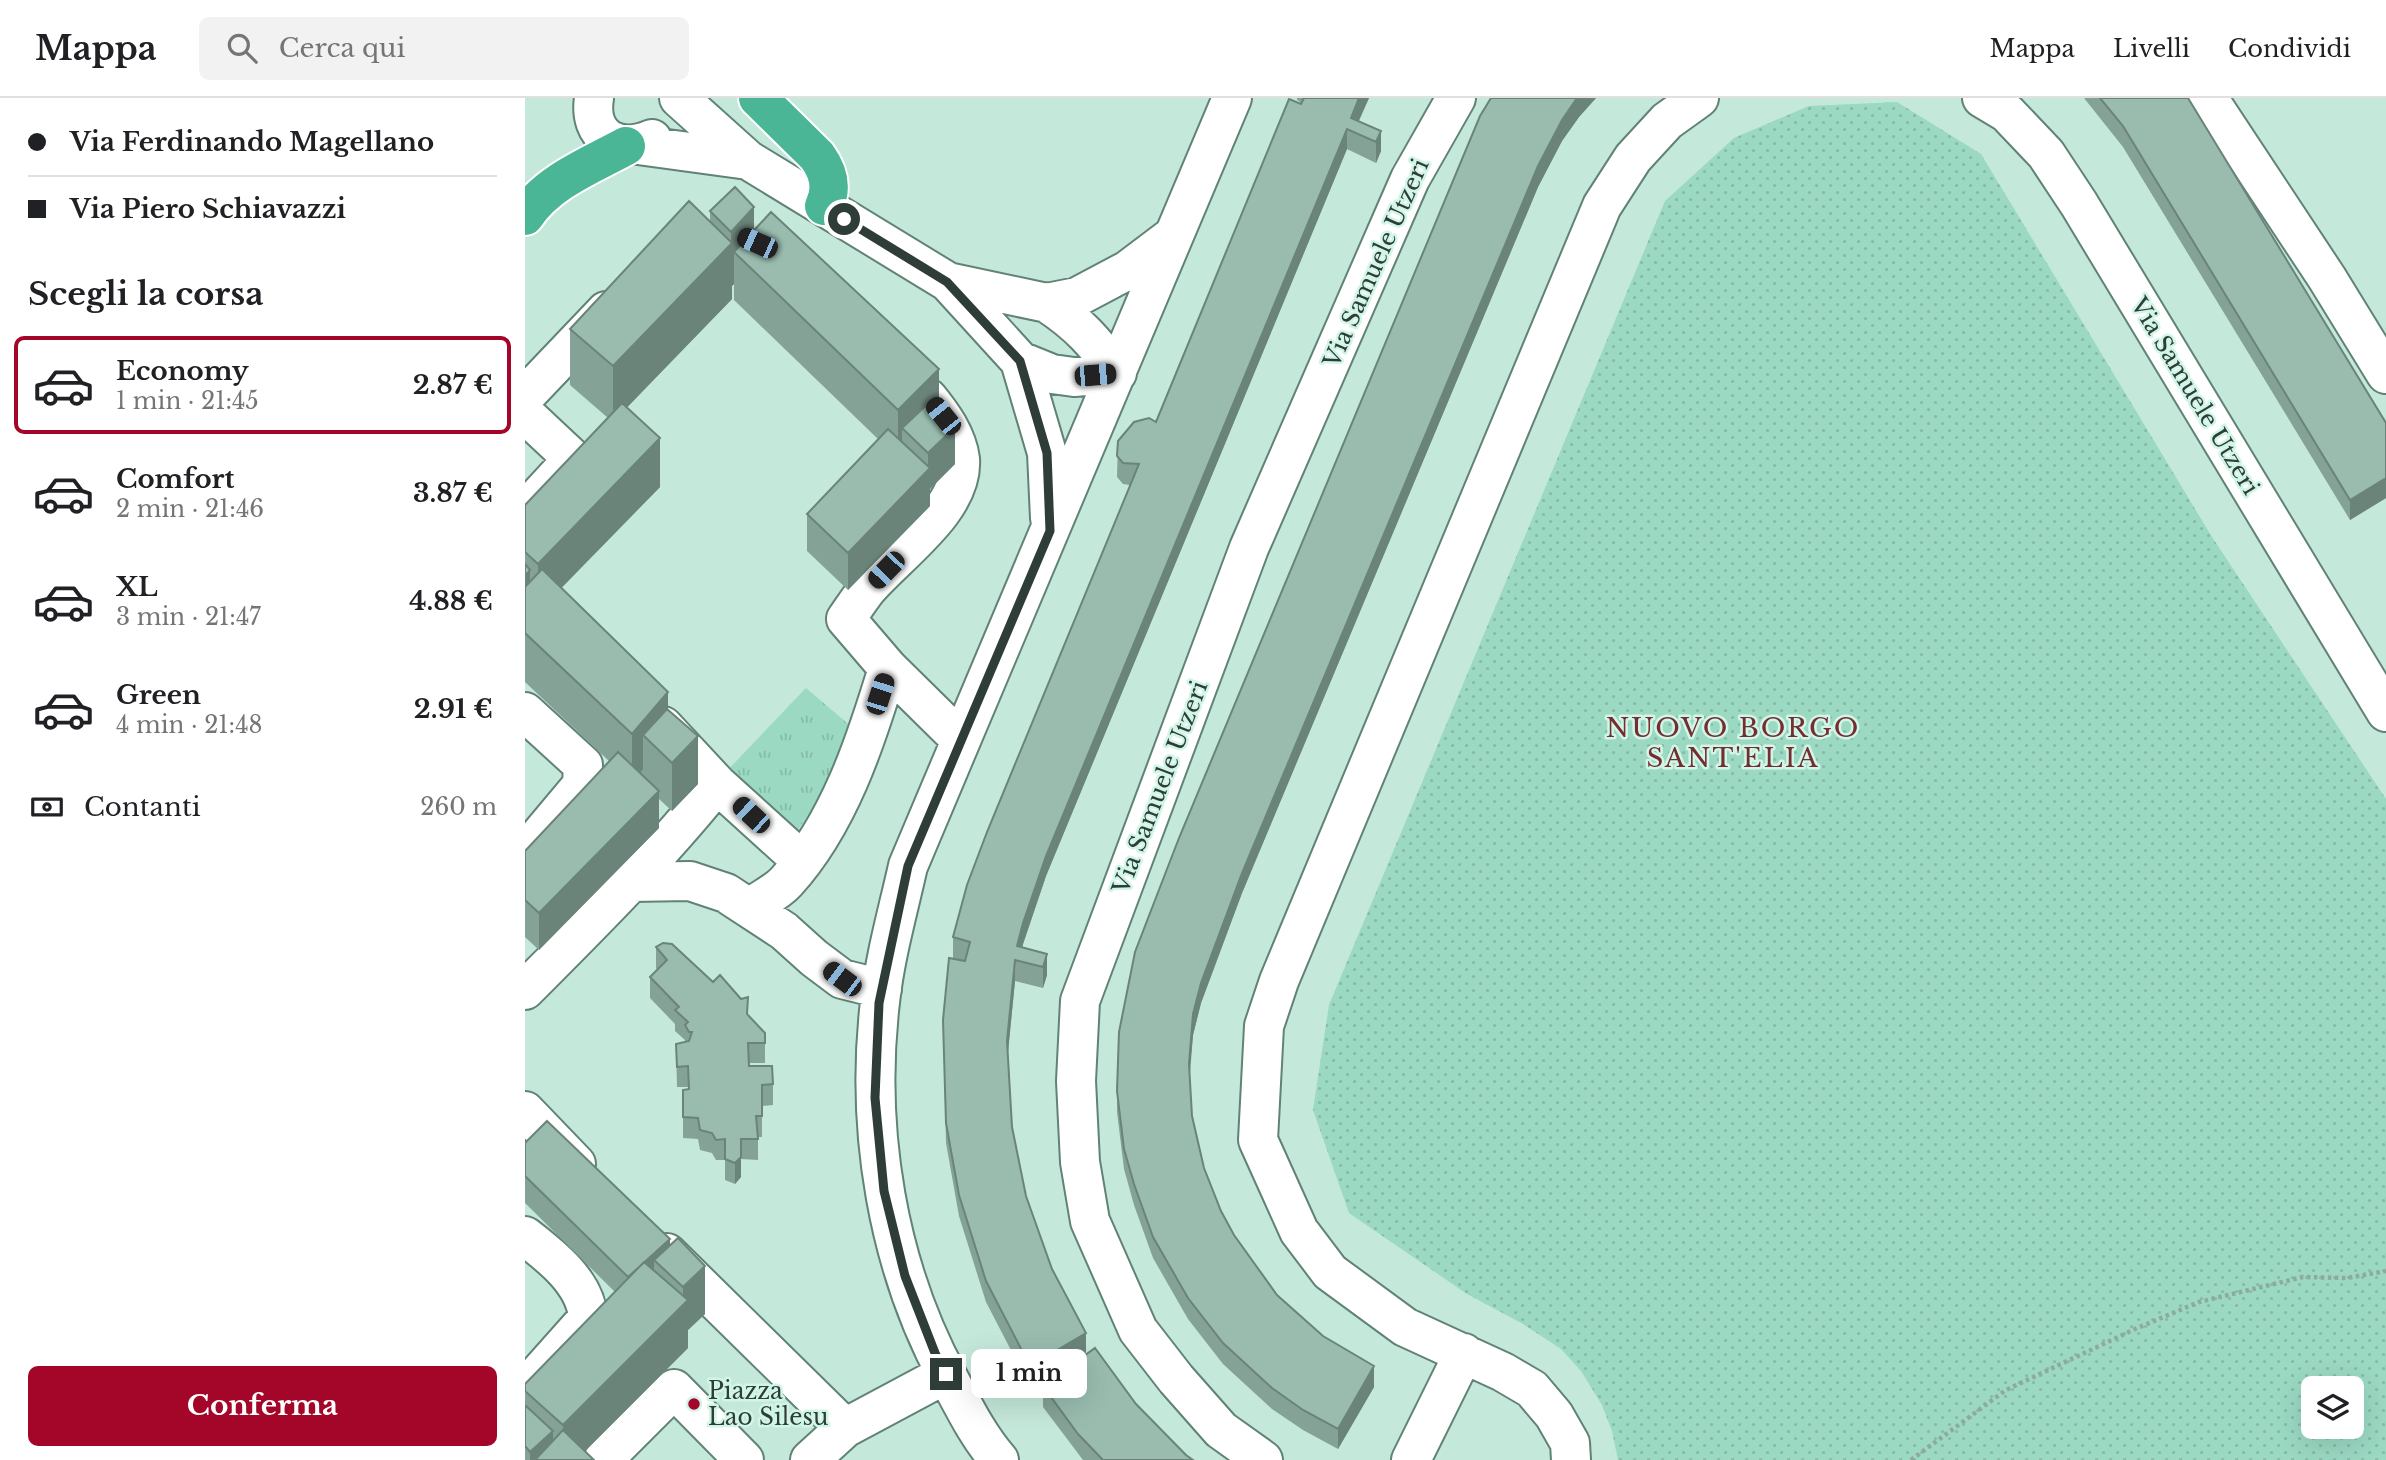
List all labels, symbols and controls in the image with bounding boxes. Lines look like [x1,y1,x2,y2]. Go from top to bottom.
search box [199,17,689,80]
text: Mappa [35,28,157,69]
icon: search [223,29,261,67]
text: Cerca qui [279,32,405,64]
text: Mappa [1990,34,2075,63]
text: Livelli [2113,34,2190,63]
text: Condividi [2228,34,2351,63]
text: Via Ferdinando Magellano [70,126,434,158]
street label: Via Samuele Utzeri [1317,154,1435,373]
text: Via Piero Schiavazzi [70,193,346,225]
route start [828,203,860,235]
car [734,225,781,261]
text: Scegli la corsa [28,274,264,314]
street label: Via Samuele Utzeri [2124,291,2265,500]
icon: car [32,354,95,417]
text: Economy [116,355,249,387]
car [1074,363,1117,387]
text: 2.87 € [413,369,493,401]
text: 1 min · 21:45 [116,387,259,415]
car [922,393,965,439]
icon: car [32,462,95,525]
text: Comfort [116,463,234,495]
text: 3.87 € [413,477,493,509]
text: 2 min · 21:46 [116,495,264,523]
car [864,548,909,592]
icon: car [32,570,95,633]
text: XL [116,571,158,603]
text: 4.88 € [409,585,493,617]
text: 3 min · 21:47 [116,603,261,631]
car [864,671,897,717]
street label: Via Samuele Utzeri [1106,677,1214,898]
icon: car [32,678,95,741]
text: Green [116,679,201,711]
text: 2.91 € [414,693,493,725]
text: 4 min · 21:48 [116,711,263,739]
district label: NUOVO BORGO SANT'ELIA [1606,712,1860,774]
icon: cash [28,788,66,826]
text: Contanti [84,791,201,823]
text: 260 m [420,793,497,821]
car [729,793,774,837]
car [819,958,866,1000]
callout: 1 min [971,1350,1086,1398]
route end [930,1358,962,1390]
text: 1 min [996,1359,1062,1387]
button: Conferma [28,1366,497,1446]
map controls [2301,1376,2364,1439]
button: layers [2301,1376,2364,1439]
place label: Piazza Lao Silesu [708,1377,828,1431]
marker: Piazza Lao Silesu [686,1396,702,1412]

